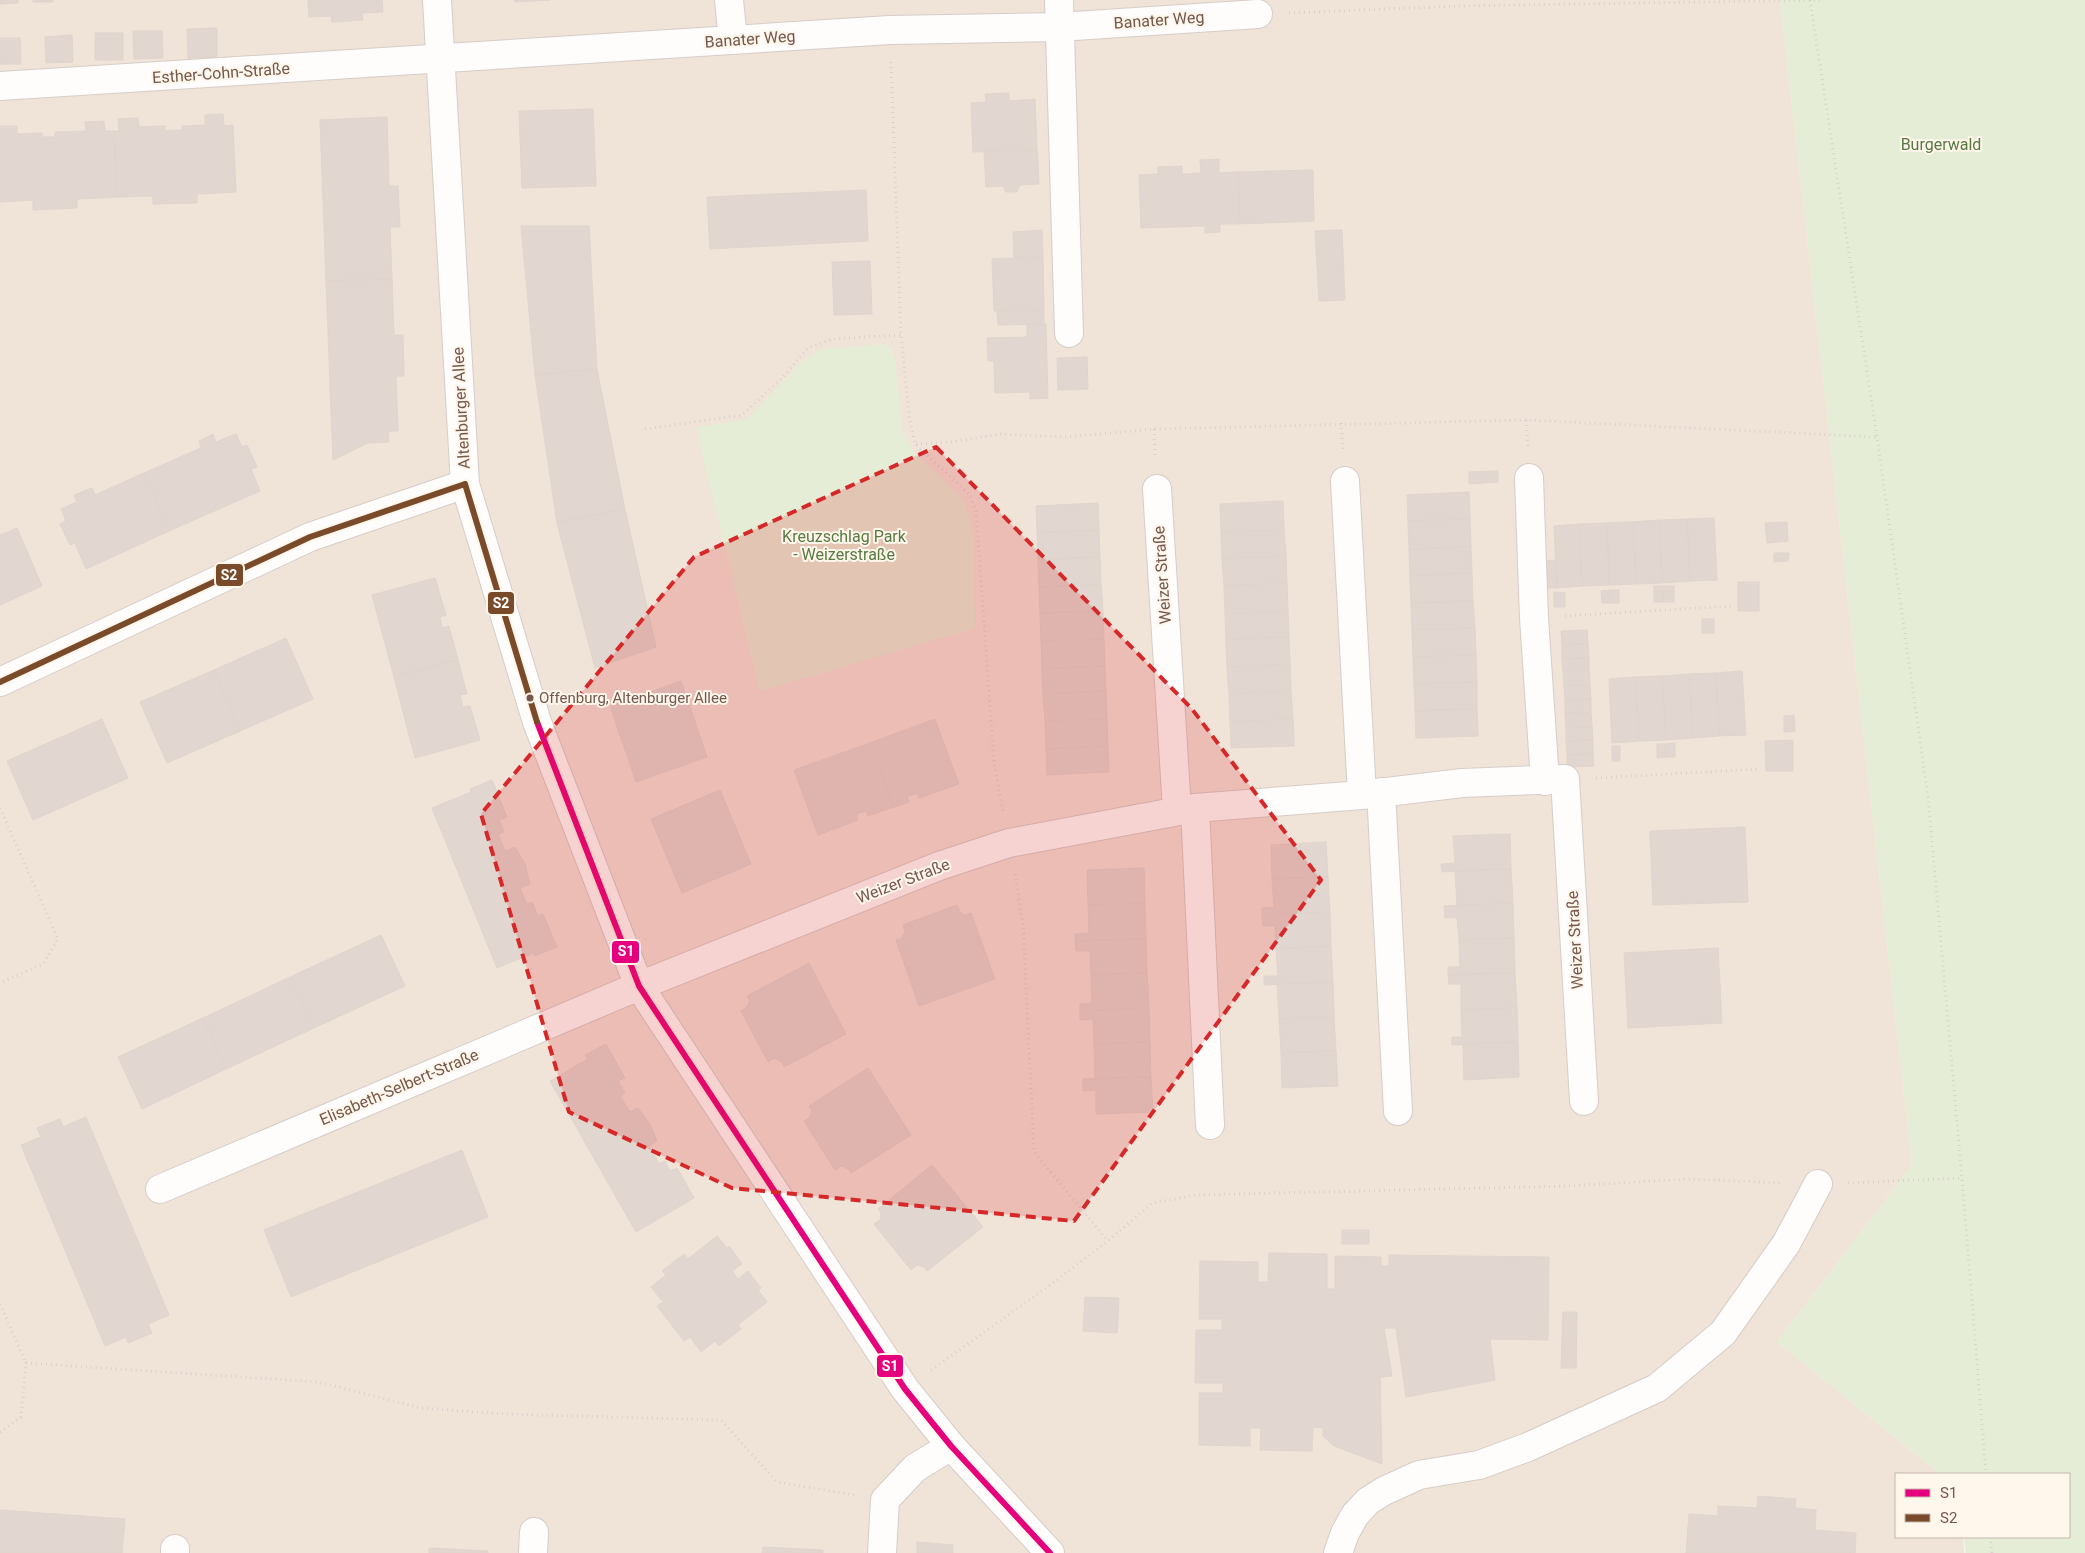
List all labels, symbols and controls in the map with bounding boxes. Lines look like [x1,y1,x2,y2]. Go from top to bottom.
street label: Banater Weg [1113,7,1205,33]
street label: Banater Weg [704,26,796,52]
street label: Esther-Cohn-Straße [152,59,290,87]
park label: Burgerwald [1901,135,1981,154]
street label: Altenburger Allee [448,347,474,469]
street label: Weizer Straße [1149,525,1175,625]
park label: Kreuzschlag Park - Weizerstraße [782,527,907,564]
line badge: S2 [215,563,244,587]
text: S2 [221,567,237,583]
line badge: S2 [487,591,515,615]
text: S2 [493,595,509,611]
place label: Offenburg, Altenburger Allee [539,689,727,707]
marker: Offenburg, Altenburger Allee [525,693,535,703]
street label: Weizer Straße [854,854,952,908]
street label: Weizer Straße [1563,890,1587,990]
line badge: S1 [611,940,640,964]
text: S1 [618,943,634,959]
street label: Elisabeth-Selbert-Straße [317,1045,481,1129]
line badge: S1 [876,1354,904,1378]
text: S1 [882,1358,898,1374]
legend [1895,1473,2070,1538]
text: S1 [1940,1484,1957,1502]
text: S2 [1940,1509,1957,1527]

